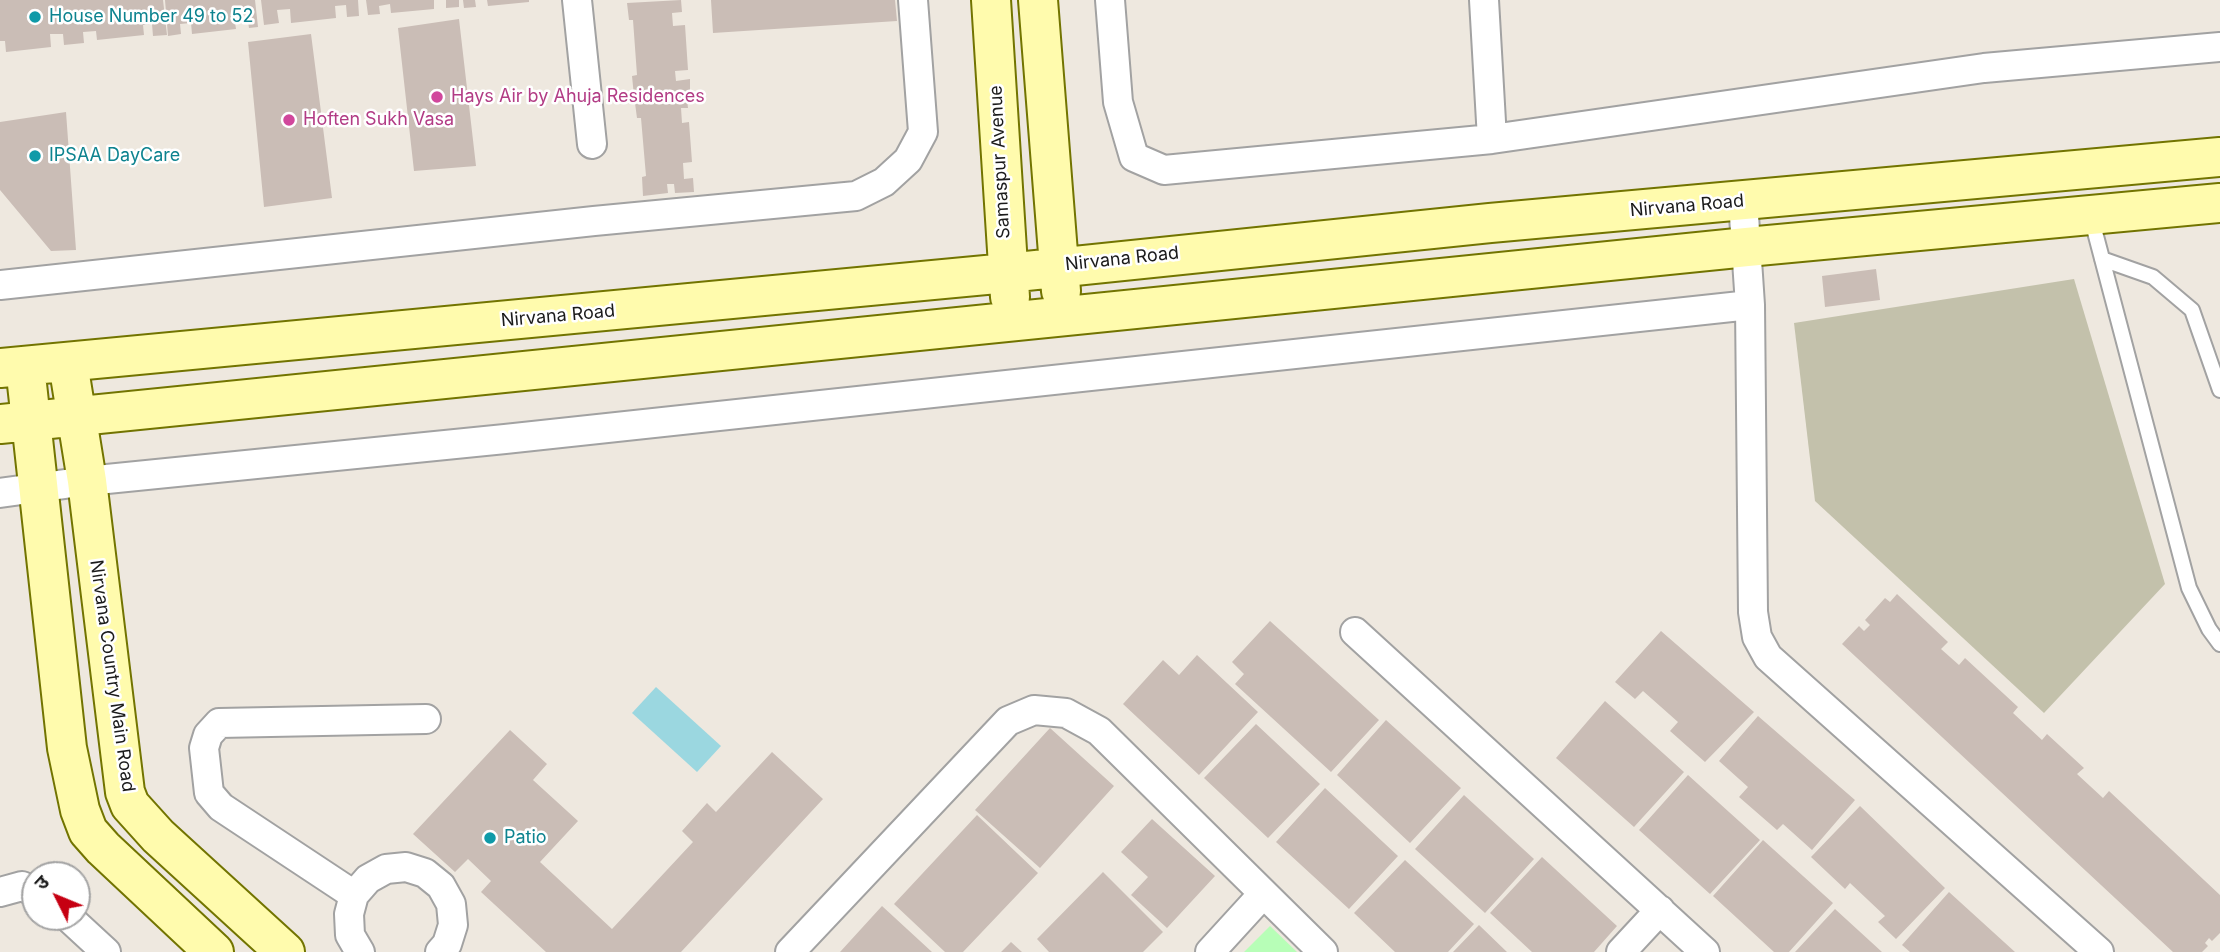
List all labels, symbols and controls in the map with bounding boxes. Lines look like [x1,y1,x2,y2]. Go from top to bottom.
place label: House Number 49 to 52 [49,6,254,28]
marker: House Number 49 to 52 [27,9,43,25]
street label: Samaspur Avenue [985,85,1015,239]
place label: Hays Air by Ahuja Residences [451,86,705,108]
marker: Hays Air by Ahuja Residences [429,89,445,105]
place label: Hoften Sukh Vasa [303,109,454,131]
marker: Hoften Sukh Vasa [281,112,297,128]
place label: IPSAA DayCare [49,145,180,167]
marker: IPSAA DayCare [27,148,43,164]
street label: Nirvana Road [1629,190,1745,222]
street label: Nirvana Road [1064,242,1180,276]
street label: Nirvana Road [500,300,616,332]
street label: Nirvana Country Main Road [85,559,139,793]
place label: Patio [504,827,547,849]
marker: Patio [482,830,498,846]
north arrow [21,861,91,931]
text: उ [30,871,54,895]

